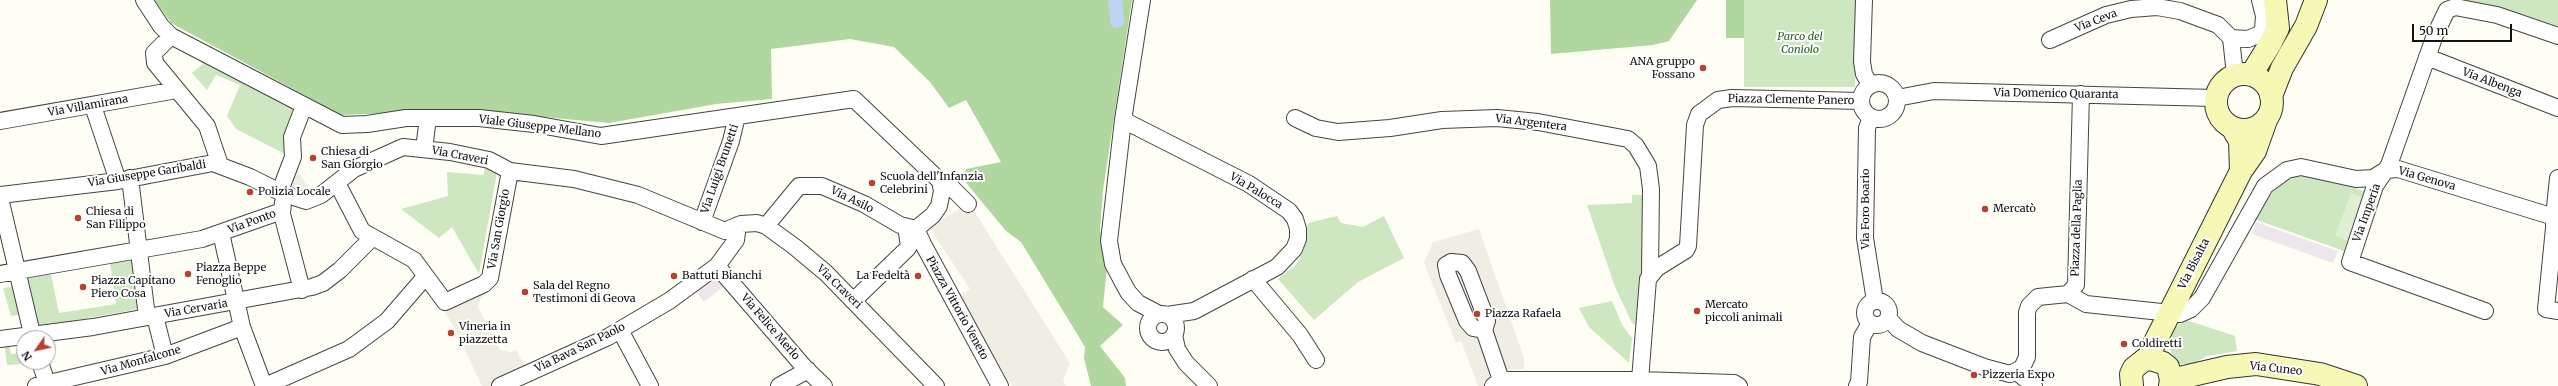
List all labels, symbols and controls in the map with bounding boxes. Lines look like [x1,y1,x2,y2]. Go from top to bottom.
street label: Via Ceva [2073,7,2119,35]
scale bar [2414,16,2514,42]
text: 50 m [2419,23,2448,38]
park label: Parco del Coniolo [1777,30,1823,56]
place label: ANA gruppo Fossano [1630,55,1695,81]
marker: ANA gruppo Fossano [1698,63,1708,73]
street label: Via Albenga [2460,66,2524,100]
street label: Via Domenico Quaranta [1993,86,2119,102]
street label: Via Villamirana [47,92,129,120]
street label: Piazza Clemente Panero [1728,92,1854,108]
street label: Via Argentera [1495,112,1567,134]
street label: Viale Giuseppe Mellano [478,113,602,141]
street label: Via Luigi Brunetti [699,123,741,215]
street label: Via Craveri [431,144,489,168]
place label: Chiesa di San Giorgio [321,145,383,171]
marker: Chiesa di San Giorgio [308,153,318,163]
street label: Via Giuseppe Garibaldi [87,158,207,190]
street label: Via Genova [2397,165,2457,193]
street label: Via Foro Boario [1859,169,1873,249]
place label: Scuola dell'Infanzia Celebrini [880,170,983,196]
street label: Via Palocca [1227,170,1285,212]
marker: Scuola dell'Infanzia Celebrini [867,178,877,188]
street label: Piazza della Paglia [2069,179,2085,277]
street label: Via Imperia [2350,182,2384,244]
street label: Via Asilo [829,184,875,216]
place label: Polizia Locale [258,185,331,199]
marker: Polizia Locale [245,187,255,197]
street label: Via San Giorgio [485,188,513,270]
place label: Mercatò [1993,202,2036,216]
marker: Mercatò [1980,204,1990,214]
place label: Chiesa di San Filippo [86,205,146,231]
street label: Via Ponto [226,207,278,237]
marker: Chiesa di San Filippo [73,213,83,223]
street label: Via Bisalta [2176,236,2212,292]
street label: Piazza Vittorio Veneto [923,254,991,362]
place label: Piazza Beppe Fenoglio [196,261,266,287]
street label: Via Craveri [814,262,864,312]
marker: Piazza Beppe Fenoglio [183,269,193,279]
place label: Battuti Bianchi [682,269,762,283]
place label: La Fedeltà [856,269,910,283]
marker: Battuti Bianchi [669,271,679,281]
marker: La Fedeltà [913,271,923,281]
place label: Piazza Capitano Piero Cosa [91,274,175,300]
place label: Sala del Regno Testimoni di Geova [533,279,636,305]
marker: Piazza Capitano Piero Cosa [78,282,88,292]
marker: Sala del Regno Testimoni di Geova [520,287,530,297]
street label: Via Felice Merlo [738,291,802,363]
street label: Via Cervaria [163,297,229,321]
place label: Mercato piccoli animali [1705,298,1783,324]
marker: Mercato piccoli animali [1692,306,1702,316]
place label: Piazza Rafaela [1485,307,1561,321]
marker: Piazza Rafaela [1472,309,1482,319]
place label: Vineria in piazzetta [459,320,511,346]
street label: Via Bava San Paolo [533,320,627,376]
marker: Vineria in piazzetta [446,328,456,338]
north arrow [16,330,56,370]
place label: Coldiretti [2132,337,2182,351]
marker: Coldiretti [2119,339,2129,349]
street label: Via Monfalcone [100,343,182,379]
text: N [19,349,35,364]
street label: Via Cuneo [2249,360,2303,378]
place label: Pizzeria Expo [1982,368,2055,382]
marker: Pizzeria Expo [1969,370,1979,380]

